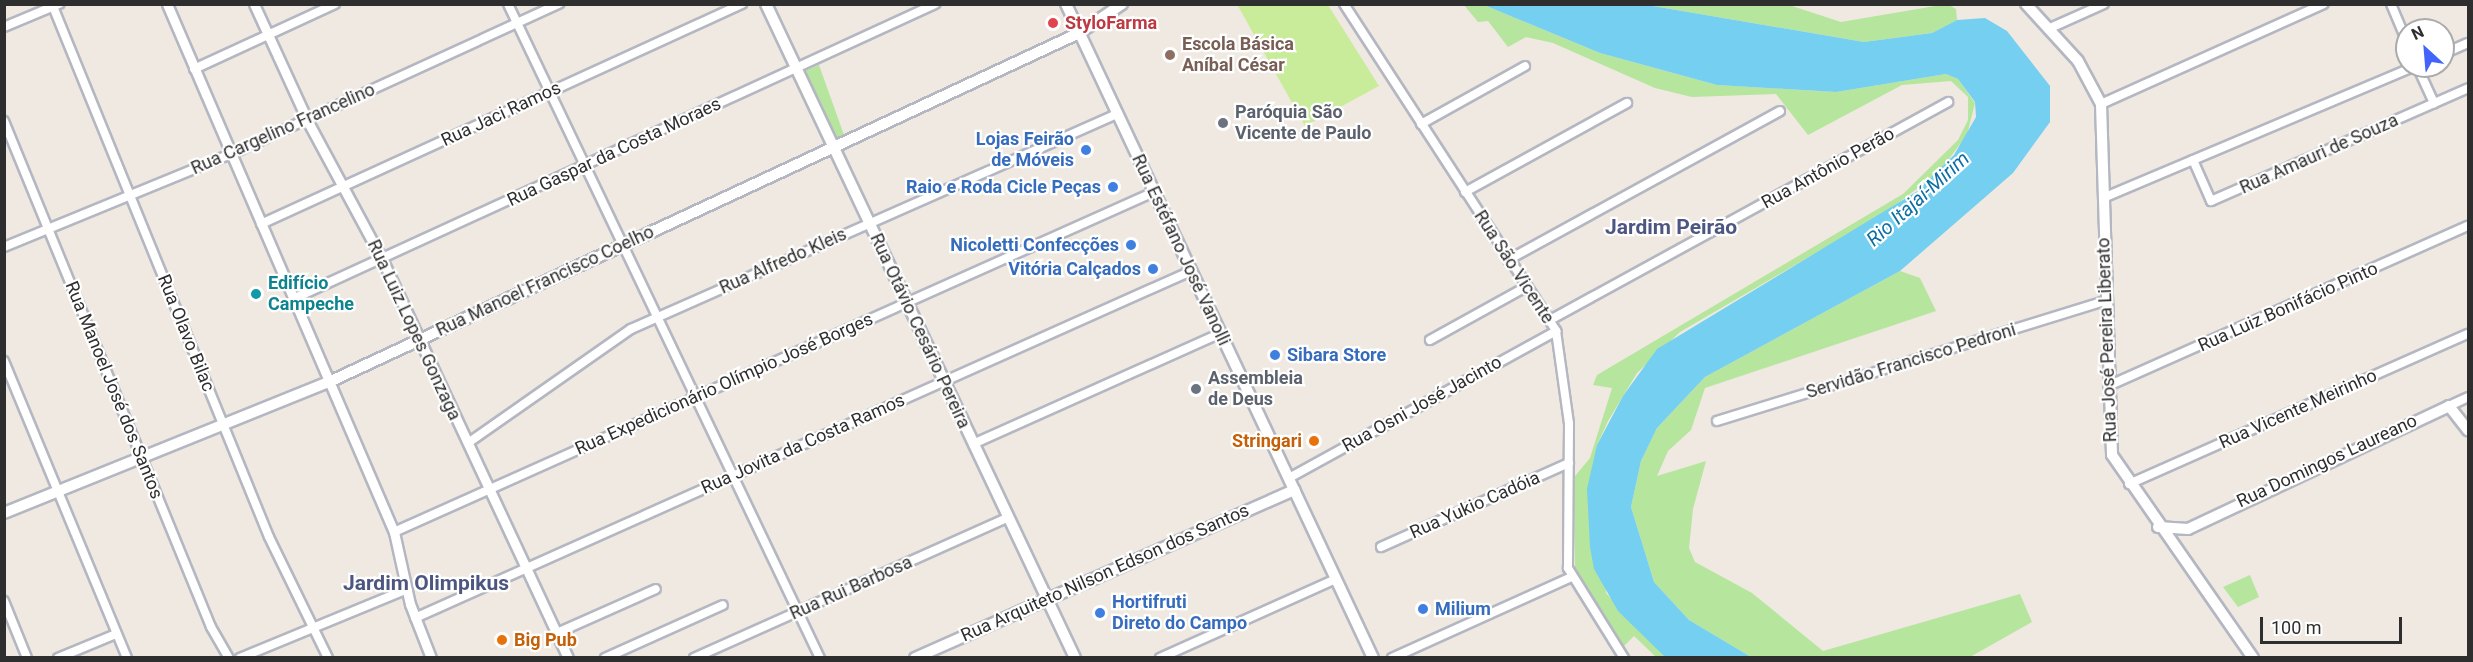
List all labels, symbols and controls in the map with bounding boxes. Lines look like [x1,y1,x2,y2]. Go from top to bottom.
place label: StyloFarma [1065,12,1157,34]
marker: StyloFarma [1046,16,1060,30]
north arrow [2395,18,2455,78]
text: N [2409,22,2427,44]
place label: Escola Básica Aníbal César [1182,34,1294,76]
marker: Escola Básica Aníbal César [1163,48,1177,62]
street label: Rua Jaci Ramos [438,77,564,151]
street label: Rua Cargelino Francelino [188,79,378,179]
street label: Rua Gaspar da Costa Moraes [504,93,724,211]
place label: Paróquia São Vicente de Paulo [1235,102,1371,144]
street label: Rua Amauri de Souza [2236,109,2402,199]
marker: Paróquia São Vicente de Paulo [1216,116,1230,130]
street label: Rua Antônio Perão [1758,123,1898,213]
place label: Lojas Feirão de Móveis [976,129,1074,172]
marker: Lojas Feirão de Móveis [1079,143,1093,157]
water label: Rio Itajaí-Mirim [1862,147,1974,251]
street label: Rua Estéfano José Vanolli [1127,151,1235,349]
place label: Raio e Roda Cicle Peças [906,176,1101,198]
marker: Raio e Roda Cicle Peças [1106,180,1120,194]
street label: Rua São Vicente [1469,206,1559,328]
district label: Jardim Peirão [1605,214,1737,240]
street label: Rua Manoel Francisco Coelho [433,221,657,341]
street label: Rua Alfredo Kleis [716,223,850,299]
street label: Rua Otávio Cesário Pereira [865,230,975,432]
place label: Nicoletti Confecções [950,234,1119,256]
street label: Rua Luiz Lopes Gonzaga [363,236,465,424]
street label: Rua José Pereira Liberato [2093,237,2121,443]
marker: Nicoletti Confecções [1124,238,1138,252]
place label: Vitória Calçados [1008,258,1141,280]
street label: Rua Luiz Bonifácio Pinto [2195,258,2381,356]
marker: Vitória Calçados [1146,262,1160,276]
street label: Rua Olavo Bilac [153,271,219,395]
place label: Edifício Campeche [268,273,354,316]
street label: Rua Manoel José dos Santos [60,278,168,502]
marker: Edifício Campeche [249,287,263,301]
street label: Rua Expedicionário Olímpio José Borges [572,308,876,460]
street label: Servidão Francisco Pedroni [1804,319,2018,403]
place label: Sibara Store [1287,344,1386,366]
marker: Sibara Store [1268,348,1282,362]
street label: Rua Osni José Jacinto [1339,351,1505,457]
street label: Rua Vicente Meirinho [2216,365,2380,453]
place label: Assembleia de Deus [1208,368,1303,410]
marker: Assembleia de Deus [1189,382,1203,396]
street label: Rua Jovita da Costa Ramos [698,389,908,499]
street label: Rua Domingos Laureano [2233,410,2421,512]
place label: Stringari [1232,430,1302,452]
marker: Stringari [1307,434,1321,448]
street label: Rua Yukio Cadóia [1407,467,1543,543]
street label: Rua Arquiteto Nilson Edson dos Santos [958,499,1252,647]
street label: Rua Rui Barbosa [786,551,916,625]
district label: Jardim Olimpikus [343,570,509,596]
place label: Hortifruti Direto do Campo [1112,592,1247,634]
place label: Milium [1435,598,1491,620]
marker: Milium [1416,602,1430,616]
scale bar [2263,605,2406,643]
marker: Hortifruti Direto do Campo [1093,606,1107,620]
text: 100 m [2271,617,2322,638]
place label: Big Pub [514,629,577,651]
marker: Big Pub [495,633,509,647]

